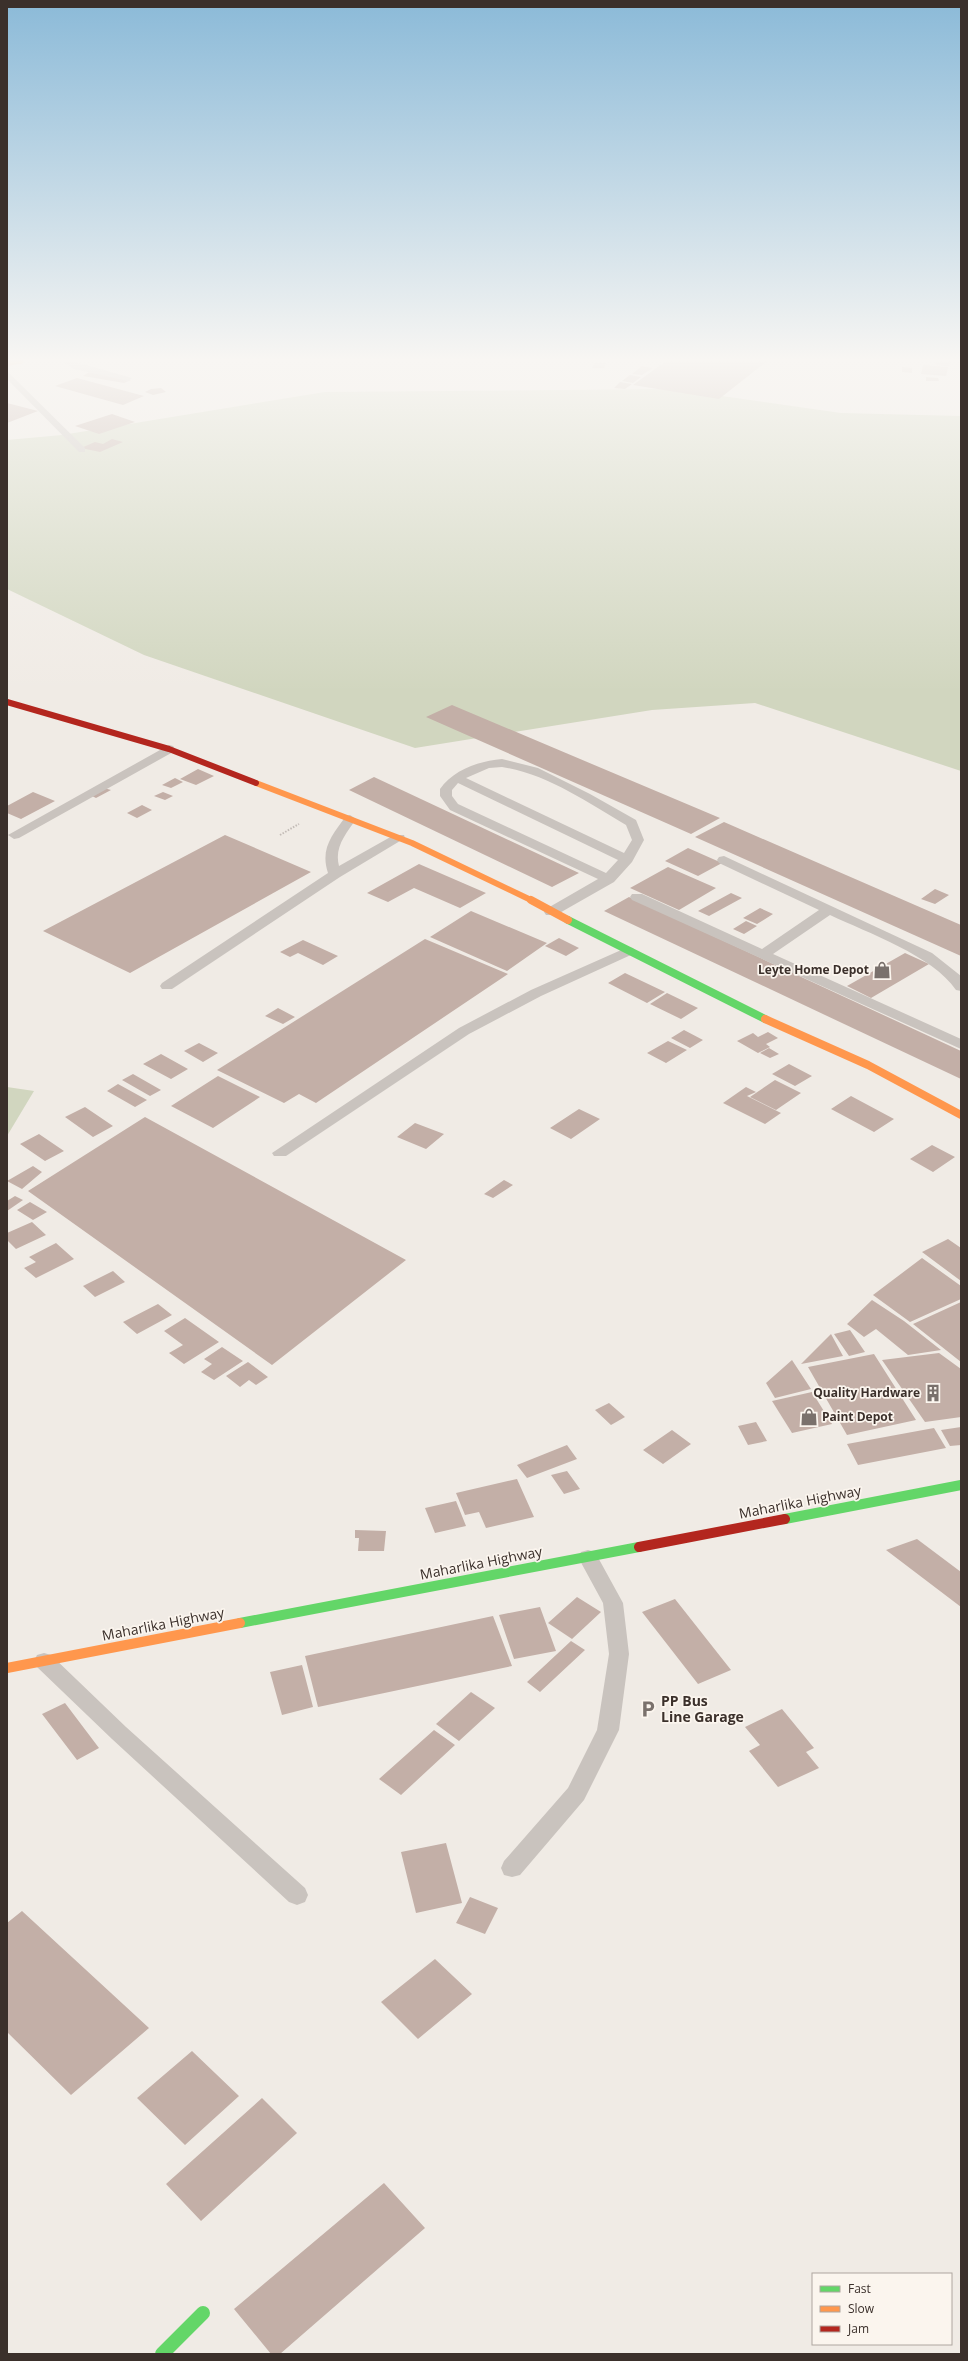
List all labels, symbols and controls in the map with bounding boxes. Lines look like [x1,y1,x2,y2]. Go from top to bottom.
shop icon: Leyte Home Depot [872,960,892,980]
place label: Leyte Home Depot [758,961,869,978]
building icon: Quality Hardware [923,1383,943,1403]
place label: Quality Hardware [813,1384,920,1401]
shop icon: Paint Depot [799,1407,819,1427]
place label: Paint Depot [822,1408,893,1425]
street label: Maharlika Highway [737,1480,864,1523]
street label: Maharlika Highway [418,1541,545,1584]
street label: Maharlika Highway [100,1602,227,1645]
place label: PP Bus Line Garage [661,1691,744,1726]
parking icon: PP Bus Line Garage [638,1699,658,1719]
legend [812,2273,952,2345]
text: Fast [848,2280,871,2297]
text: Slow [848,2300,875,2317]
text: Jam [847,2320,869,2337]

